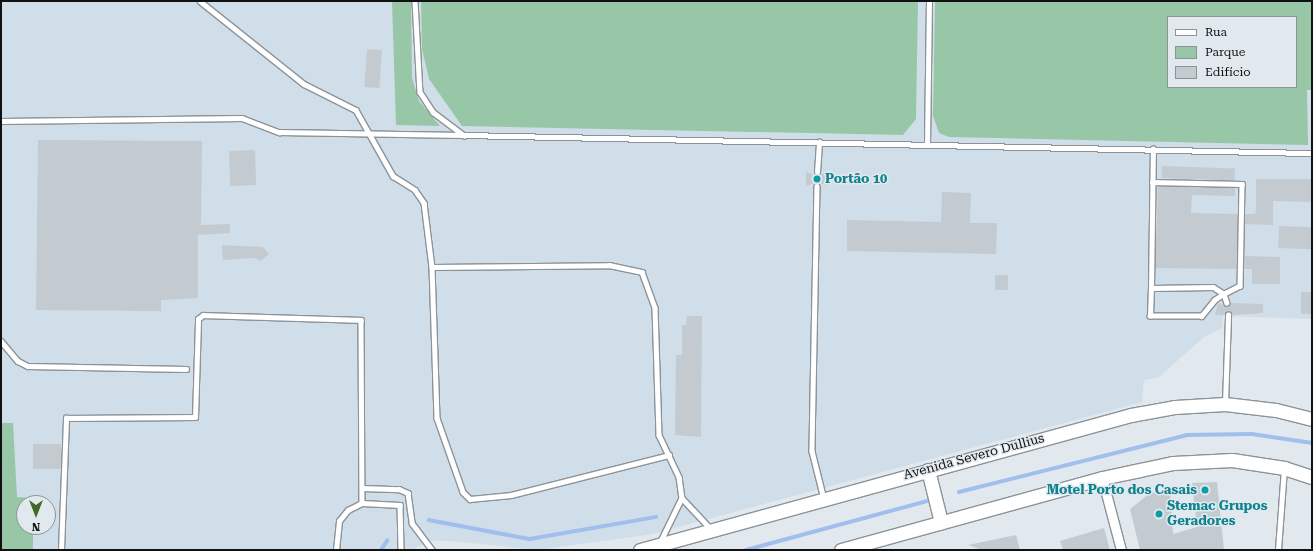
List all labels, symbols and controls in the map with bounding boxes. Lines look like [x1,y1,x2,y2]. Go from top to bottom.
legend [1167,16,1297,88]
text: Rua [1205,25,1227,39]
text: Parque [1205,45,1245,59]
text: Edifício [1205,65,1251,79]
place label: Portão 10 [825,171,887,187]
marker: Portão 10 [812,174,822,184]
street label: Avenida Severo Dullius [902,431,1046,483]
place label: Motel Porto dos Casais [1047,482,1197,498]
marker: Motel Porto dos Casais [1200,485,1210,495]
north arrow [16,495,56,535]
place label: Stemac Grupos Geradores [1167,499,1267,530]
marker: Stemac Grupos Geradores [1154,509,1164,519]
text: N [32,520,40,533]

